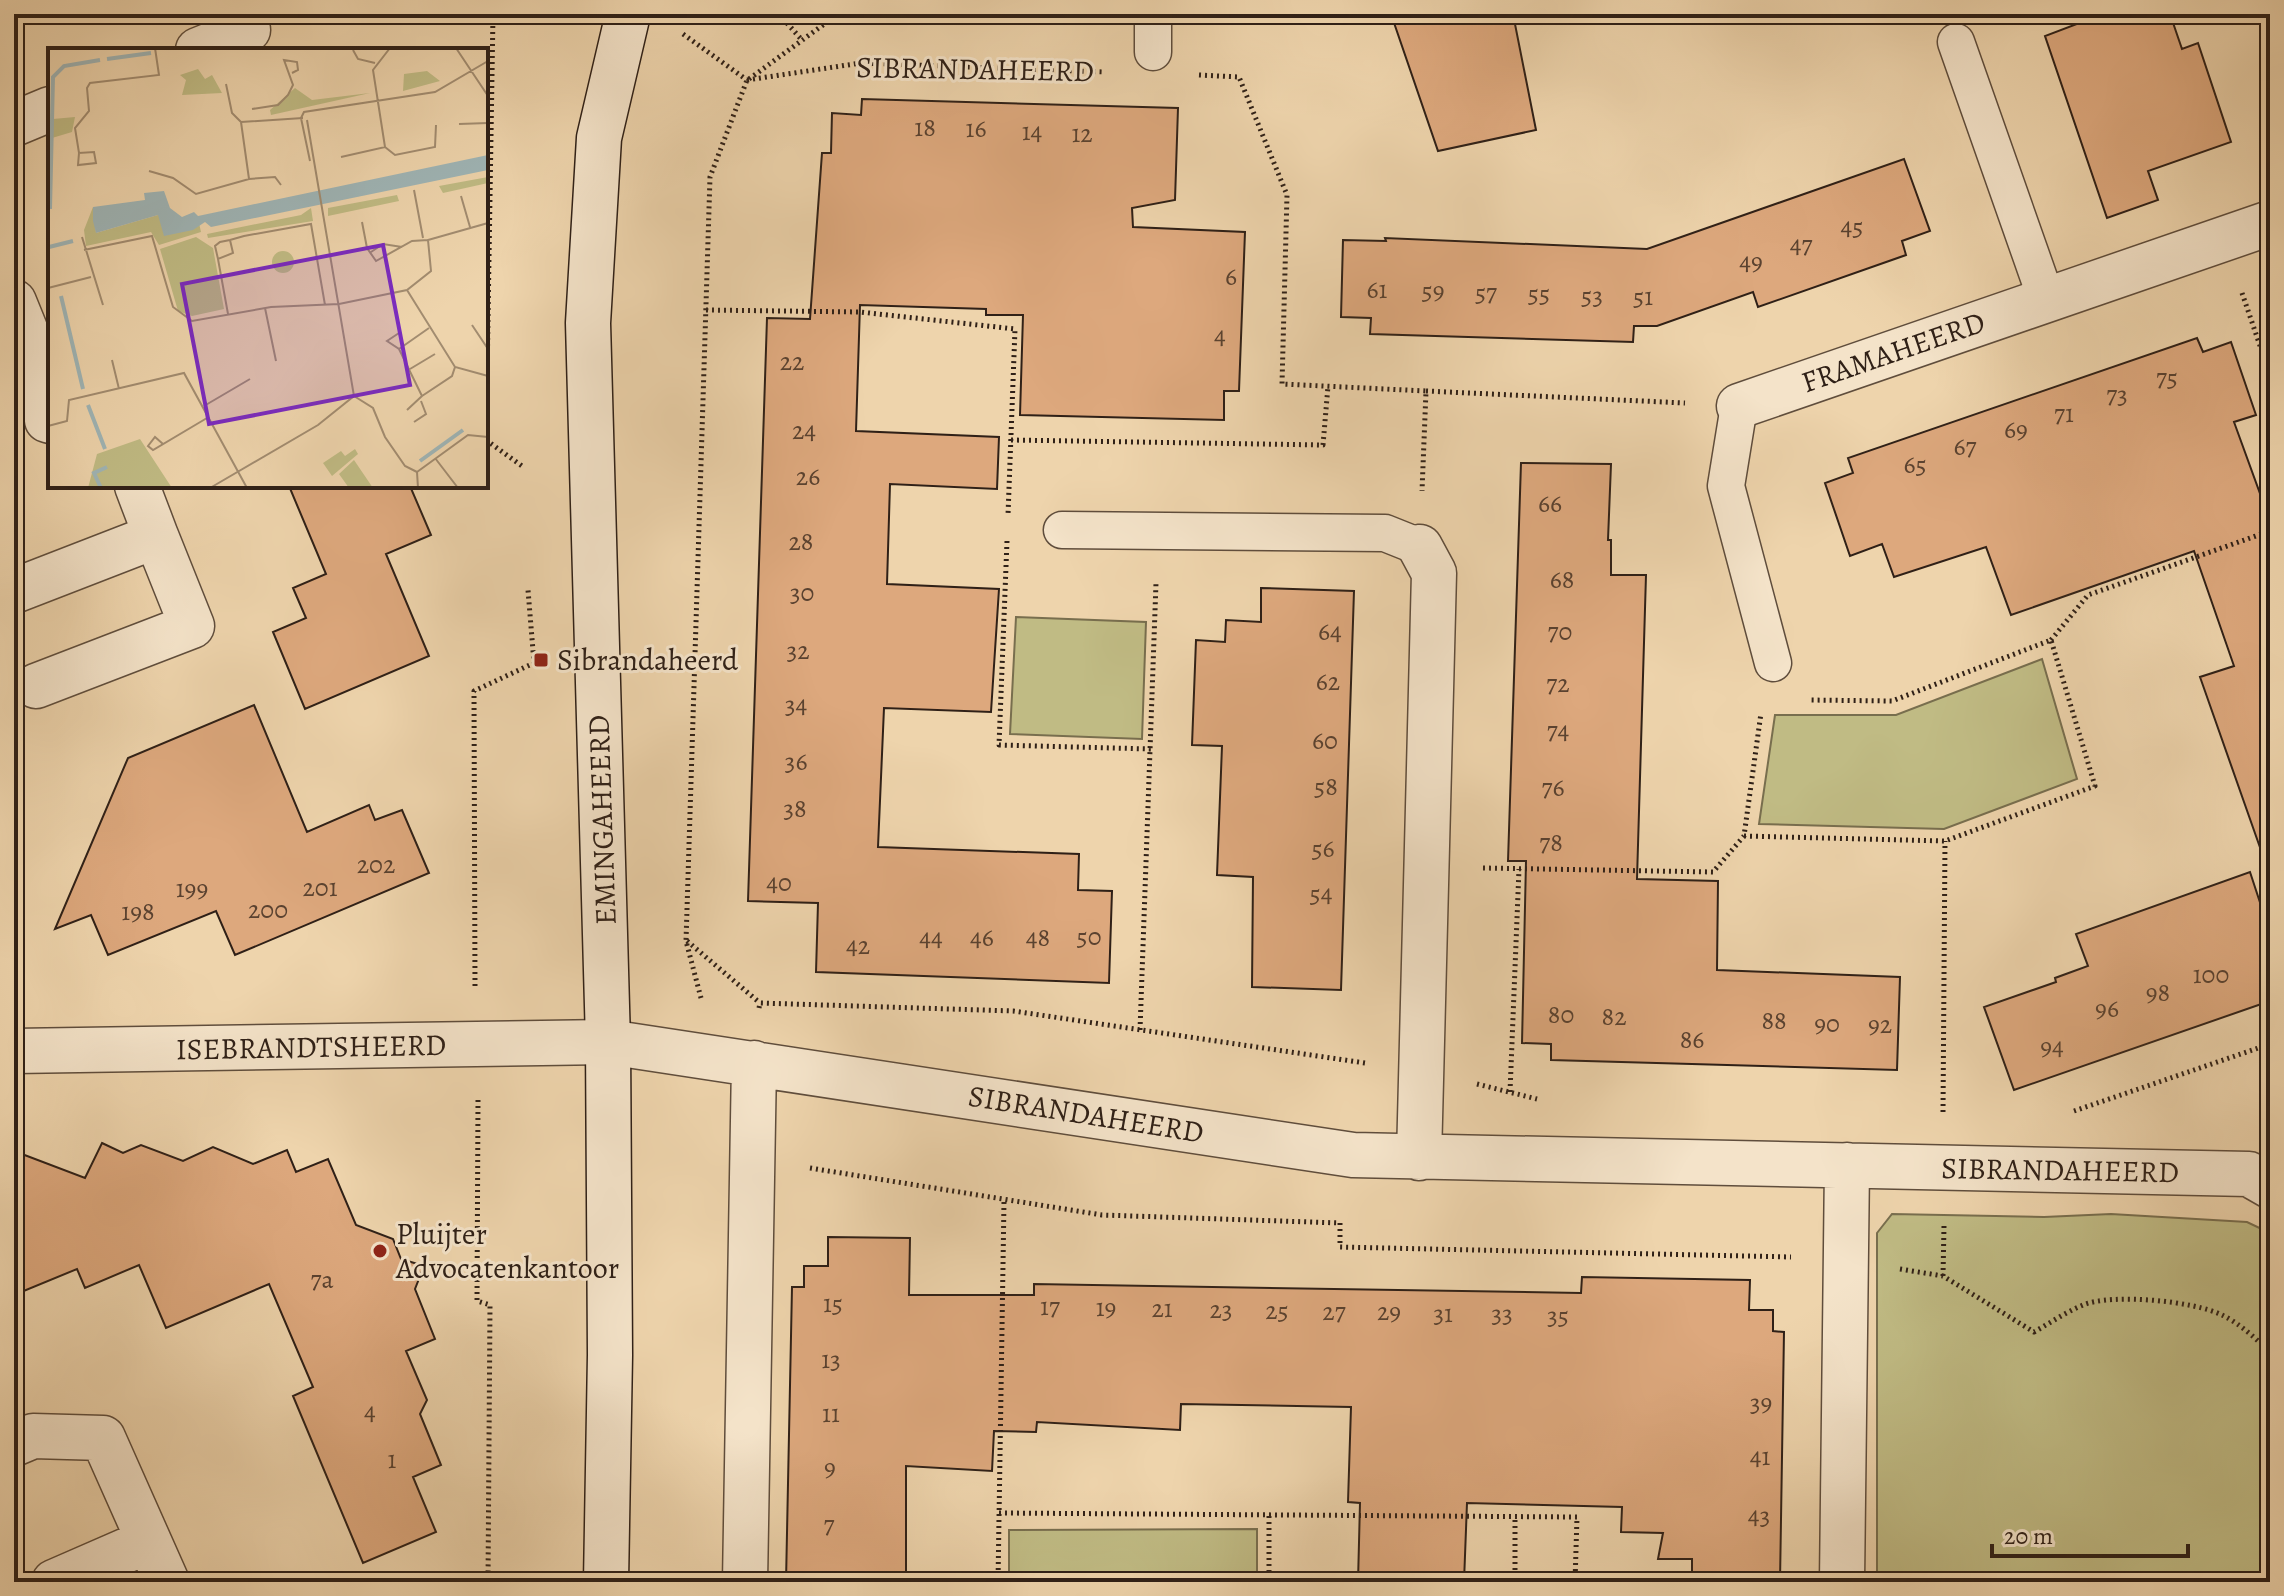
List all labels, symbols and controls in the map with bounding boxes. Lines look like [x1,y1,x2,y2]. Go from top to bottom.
street label: SIBRANDAHEERD [856,47,1094,91]
inset map [48,48,488,488]
house number: 18 [914,110,936,145]
house number: 16 [966,111,986,146]
house number: 14 [1022,114,1043,149]
house number: 12 [1071,116,1093,151]
house number: 45 [1841,209,1863,244]
house number: 47 [1790,227,1812,262]
house number: 49 [1739,244,1763,279]
house number: 6 [1225,259,1237,294]
house number: 61 [1367,272,1388,307]
house number: 59 [1421,273,1445,308]
house number: 57 [1475,275,1497,310]
house number: 55 [1528,276,1550,311]
house number: 53 [1581,278,1603,313]
house number: 51 [1633,279,1653,314]
street label: FRAMAHEERD [1796,302,1990,402]
house number: 4 [1214,318,1226,353]
house number: 22 [780,344,804,379]
house number: 75 [2156,360,2178,395]
house number: 73 [2106,377,2128,412]
house number: 71 [2054,396,2074,431]
house number: 69 [2004,412,2028,447]
house number: 24 [792,413,816,448]
house number: 67 [1954,429,1977,464]
house number: 65 [1903,447,1927,482]
house number: 26 [796,459,820,494]
house number: 66 [1538,486,1562,521]
house number: 28 [789,524,813,559]
house number: 68 [1550,562,1574,597]
house number: 30 [790,575,814,610]
house number: 64 [1318,614,1342,649]
house number: 70 [1548,614,1572,649]
house number: 32 [786,633,810,668]
place label: Sibrandaheerd [557,640,739,680]
marker: Sibrandaheerd [532,651,550,669]
house number: 62 [1316,664,1340,699]
house number: 72 [1546,666,1570,701]
house number: 34 [785,687,808,722]
house number: 74 [1547,713,1570,748]
street label: EMINGAHEERD [578,714,626,926]
house number: 60 [1312,723,1338,758]
house number: 36 [785,744,807,779]
house number: 58 [1314,769,1338,804]
house number: 76 [1542,770,1564,805]
house number: 38 [783,791,807,826]
house number: 78 [1539,825,1563,860]
house number: 56 [1311,831,1335,866]
house number: 202 [357,847,395,882]
house number: 40 [766,865,792,900]
house number: 201 [302,870,338,905]
house number: 199 [176,871,208,906]
house number: 54 [1310,876,1333,911]
house number: 200 [248,892,288,927]
house number: 198 [121,894,155,929]
house number: 50 [1076,919,1102,954]
house number: 44 [919,920,943,955]
house number: 46 [970,920,994,955]
house number: 48 [1026,920,1050,955]
house number: 42 [846,928,870,963]
house number: 100 [2193,957,2229,992]
house number: 98 [2146,975,2170,1010]
house number: 96 [2095,991,2119,1026]
house number: 80 [1548,997,1574,1032]
house number: 82 [1602,999,1626,1034]
house number: 88 [1761,1003,1787,1038]
house number: 90 [1814,1006,1840,1041]
house number: 92 [1868,1007,1892,1042]
house number: 86 [1680,1022,1704,1057]
street label: ISEBRANDTSHEERD [176,1025,446,1069]
house number: 94 [2040,1029,2064,1064]
street label: SIBRANDAHEERD [965,1076,1207,1152]
street label: SIBRANDAHEERD [1941,1148,2179,1192]
place label: Pluijter Advocatenkantoor [395,1214,619,1288]
marker: Pluijter Advocatenkantoor [371,1242,389,1260]
house number: 7a [310,1262,334,1297]
house number: 15 [823,1286,843,1321]
house number: 17 [1040,1289,1060,1324]
house number: 19 [1096,1290,1116,1325]
house number: 21 [1151,1291,1173,1326]
house number: 23 [1209,1292,1233,1327]
house number: 25 [1265,1293,1289,1328]
house number: 27 [1322,1294,1346,1329]
house number: 29 [1377,1294,1401,1329]
house number: 31 [1433,1296,1453,1331]
house number: 33 [1491,1296,1513,1331]
house number: 35 [1547,1298,1569,1333]
house number: 13 [821,1342,841,1377]
house number: 39 [1750,1385,1772,1420]
house number: 4 [364,1394,376,1429]
house number: 11 [822,1396,840,1431]
house number: 41 [1750,1439,1770,1474]
house number: 1 [388,1442,397,1477]
house number: 9 [824,1450,836,1485]
house number: 43 [1748,1498,1770,1533]
house number: 7 [824,1507,835,1542]
scale bar [1992,1508,2188,1558]
text: 20 m [2004,1520,2053,1552]

